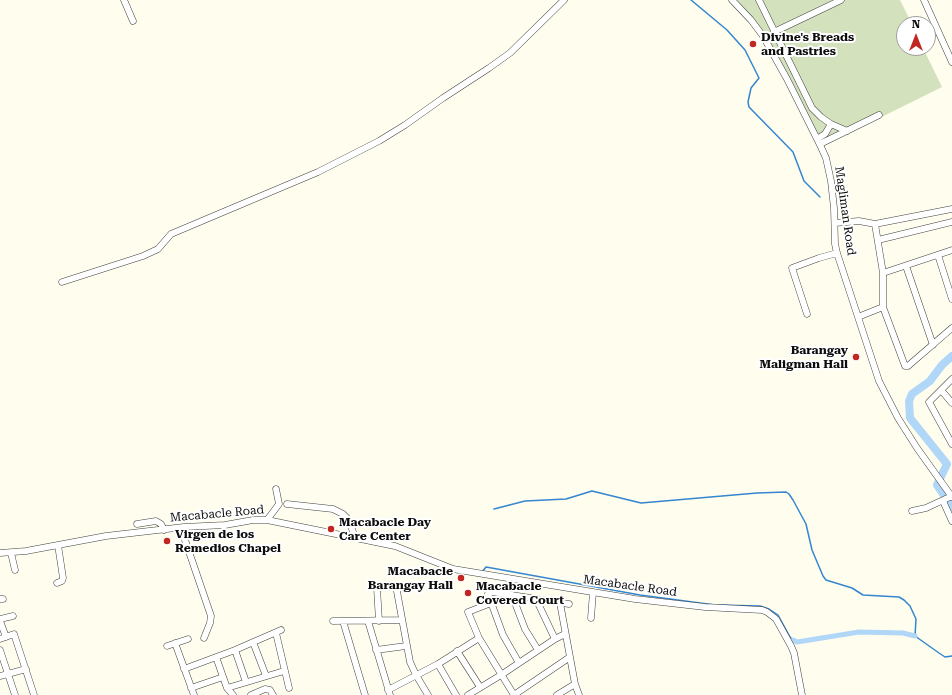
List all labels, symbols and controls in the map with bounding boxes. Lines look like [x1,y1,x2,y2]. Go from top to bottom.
north arrow [896,16,936,56]
text: N [912,18,920,31]
place label: Divine's Breads and Pastries [761,30,854,58]
marker: Divine's Breads and Pastries [748,39,758,49]
street label: Magliman Road [832,165,858,257]
place label: Barangay Maligman Hall [759,343,848,371]
marker: Barangay Maligman Hall [851,352,861,362]
street label: Macabacle Road [169,503,265,525]
place label: Macabacle Day Care Center [339,515,431,543]
marker: Macabacle Day Care Center [326,524,336,534]
place label: Virgen de los Remedios Chapel [175,527,281,555]
marker: Virgen de los Remedios Chapel [162,536,172,546]
place label: Macabacle Barangay Hall [368,564,453,592]
street label: Macabacle Road [582,572,678,600]
marker: Macabacle Barangay Hall [456,573,466,583]
place label: Macabacle Covered Court [476,579,564,607]
marker: Macabacle Covered Court [463,588,473,598]

